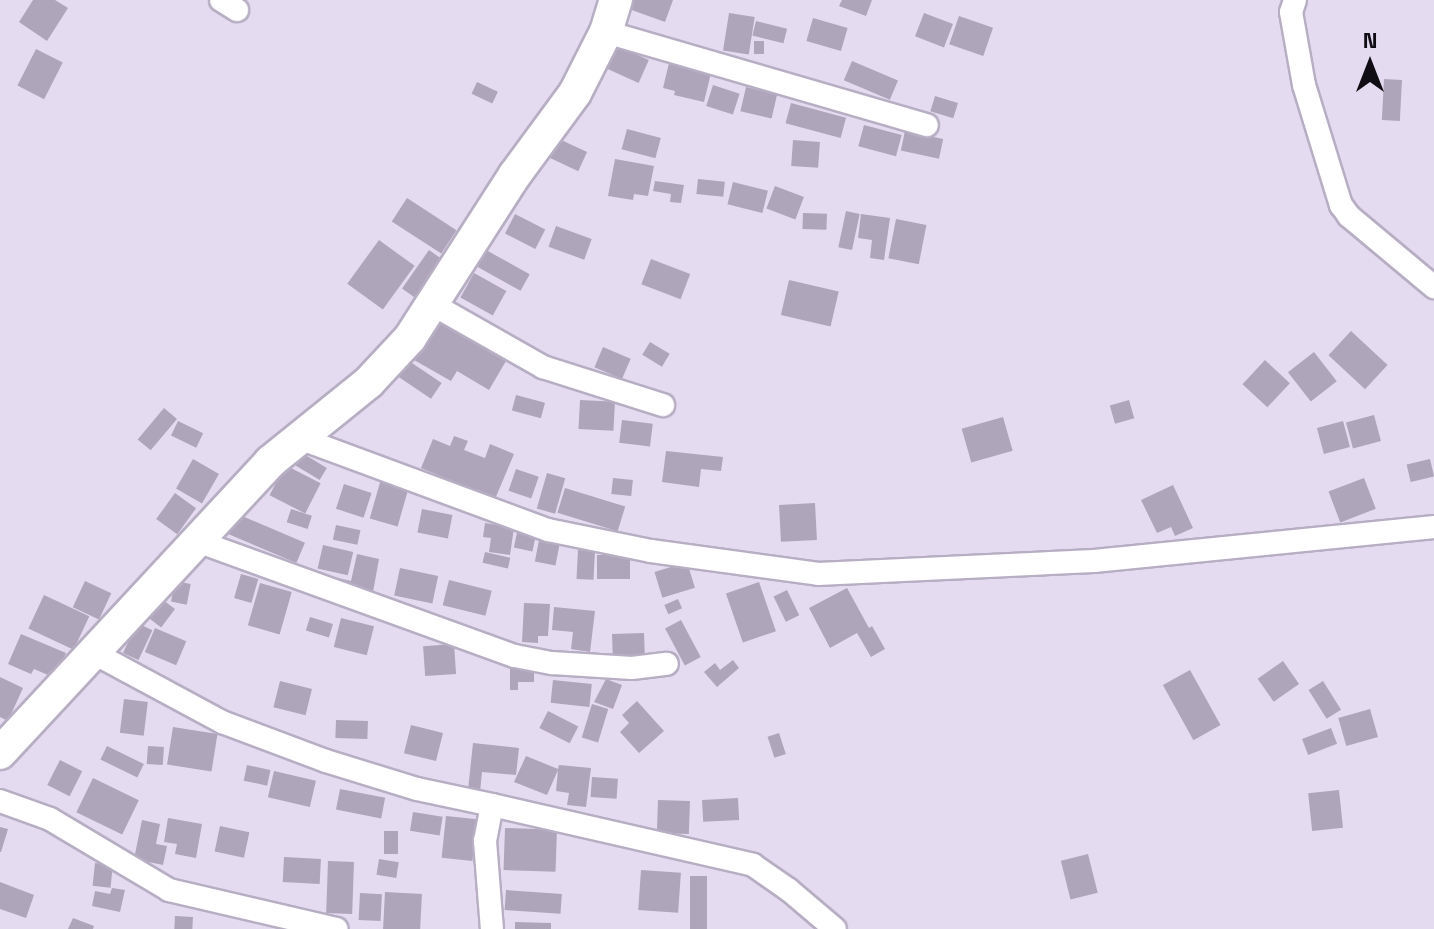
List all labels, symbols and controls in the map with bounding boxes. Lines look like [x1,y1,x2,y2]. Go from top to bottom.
north arrow [1330,24,1410,104]
text: N [1363,26,1377,54]

